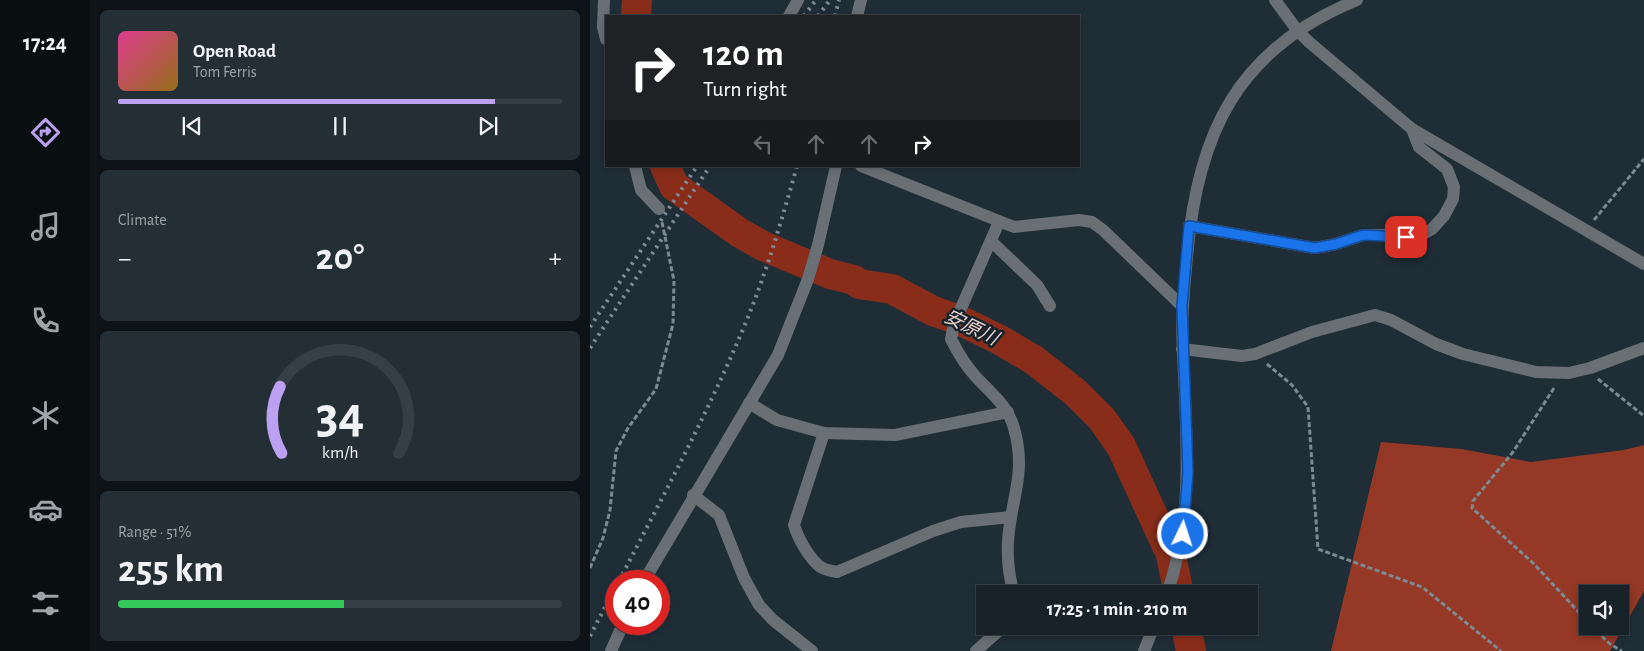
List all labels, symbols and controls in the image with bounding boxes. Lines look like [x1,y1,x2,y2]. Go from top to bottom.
text: 17:24 [23,32,67,54]
icon: right [620,35,685,100]
text: 120 m [703,37,784,72]
text: Open Road [193,42,276,61]
text: Tom Ferris [193,64,257,80]
text: Turn right [703,78,787,100]
icon: previous [178,112,206,140]
icon: pause [326,112,354,140]
icon: next [474,112,502,140]
icon: directions [28,115,63,150]
icon: left [749,130,777,158]
icon: ahead [802,130,830,158]
icon: ahead [855,130,883,158]
icon: right [908,130,936,158]
icon: music [28,209,63,244]
text: Climate [118,212,167,228]
pin [1385,216,1427,258]
icon: arrive [1392,223,1420,251]
text: 20° [316,239,364,277]
text: − [118,245,131,273]
text: + [549,245,562,273]
icon: phone [28,303,63,338]
water label: 安原川 [941,306,1003,350]
text: 34 [316,390,364,442]
icon: climate [28,398,63,433]
text: km/h [322,444,358,462]
icon: car [28,492,63,527]
position arrow [1156,507,1208,559]
text: Range · 51% [118,524,192,540]
text: 255 km [118,551,224,589]
speed limit sign: 40 [605,570,670,635]
map controls [1579,585,1629,635]
button: sound [1579,585,1629,635]
icon: filters [28,586,63,621]
text: 17:25 · 1 min · 210 m [1047,600,1187,619]

